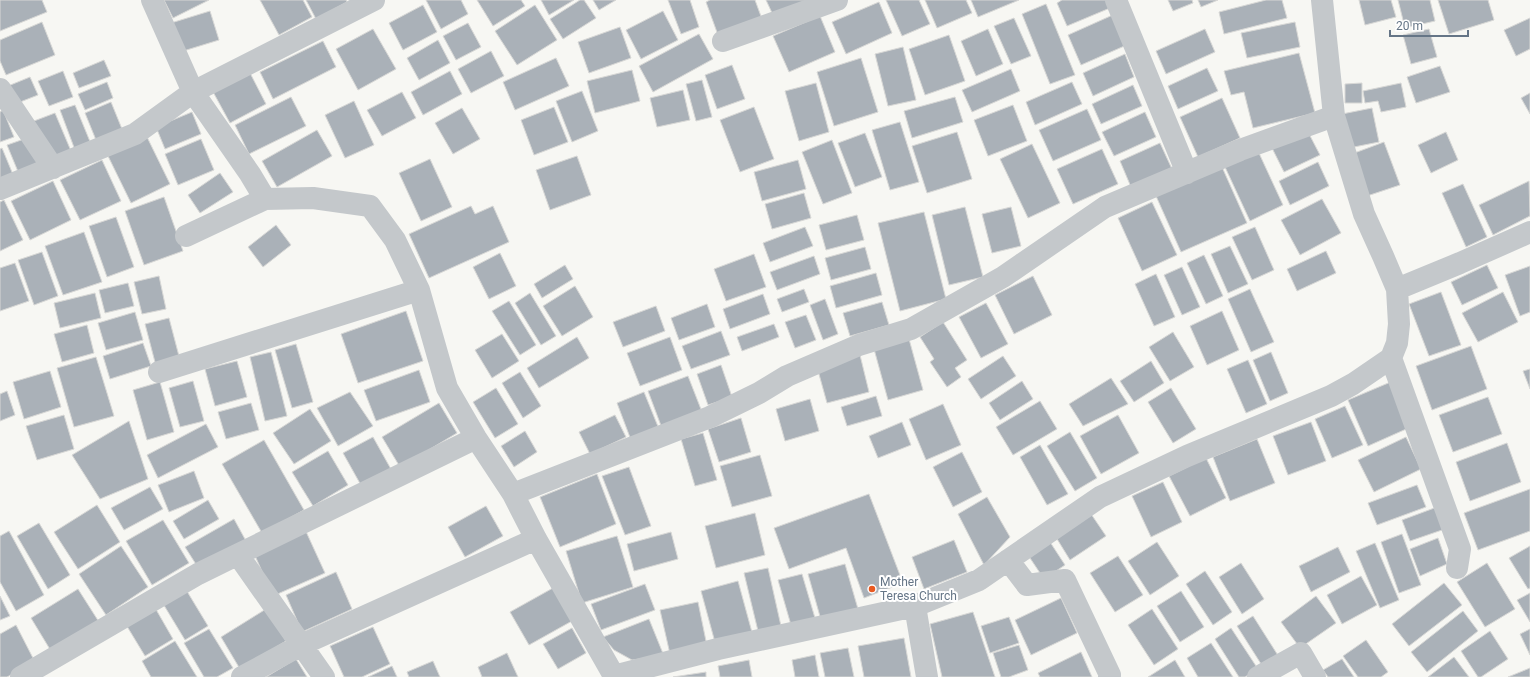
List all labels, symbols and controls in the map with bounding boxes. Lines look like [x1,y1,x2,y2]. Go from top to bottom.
scale bar [1390,12,1468,38]
text: 20 m [1396,19,1423,33]
place label: Mother Teresa Church [880,575,957,603]
marker: Mother Teresa Church [867,584,877,594]

